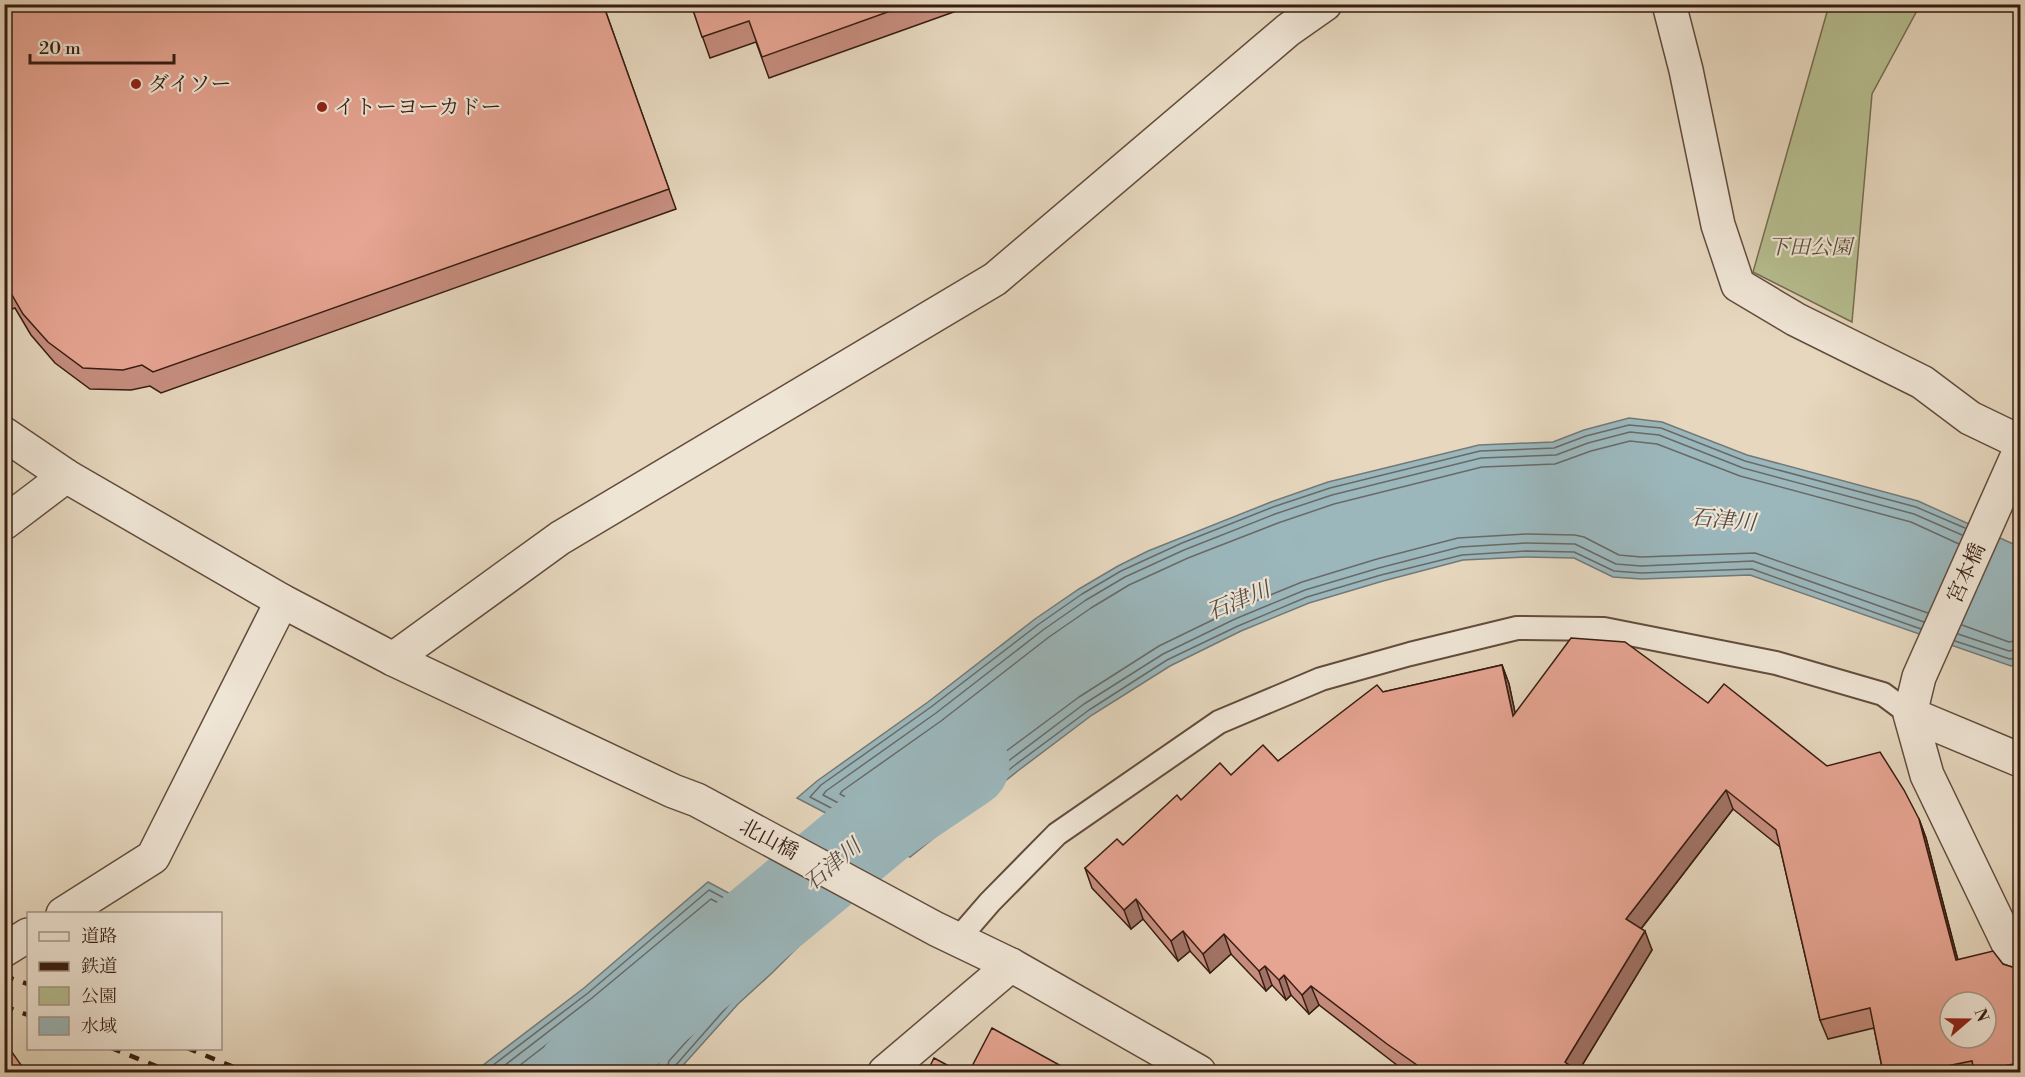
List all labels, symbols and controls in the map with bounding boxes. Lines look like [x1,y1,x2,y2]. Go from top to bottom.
scale bar [30,27,174,65]
text: 20 m [39,37,81,60]
place label: ダイソー [148,72,232,98]
marker: ダイソー [129,77,143,91]
place label: イトーヨーカドー [334,95,502,121]
marker: イトーヨーカドー [315,100,329,114]
park label: 下田公園 [1768,235,1855,261]
water label: 石津川 [1689,504,1759,537]
street label: 宮本橋 [1942,539,1992,607]
water label: 石津川 [1203,576,1276,626]
street label: 北山橋 [735,814,802,866]
water label: 石津川 [799,832,868,897]
legend [27,912,222,1050]
text: 道路 [81,925,117,948]
text: 鉄道 [81,955,117,978]
text: 公園 [81,985,117,1008]
north arrow [1938,990,1998,1050]
text: N [1970,1006,1993,1025]
text: 水域 [81,1015,117,1038]

